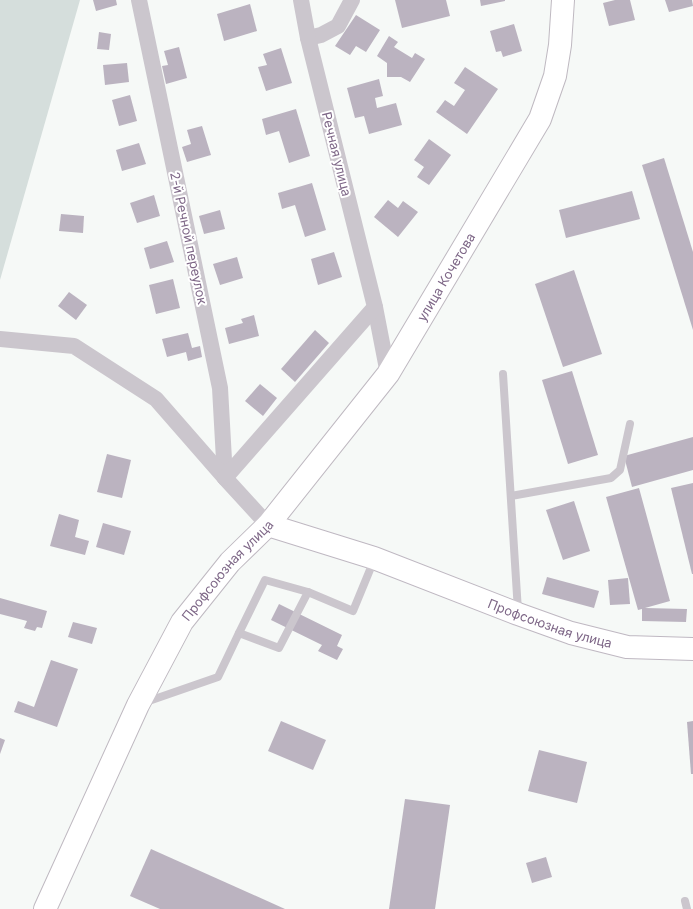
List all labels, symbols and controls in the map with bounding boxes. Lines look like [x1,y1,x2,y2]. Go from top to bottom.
street label: Речная улица [319,110,355,198]
street label: 2-й Речной переулок [167,170,211,306]
street label: улица Кочетова [413,230,478,324]
street label: Профсоюзная улица [178,517,277,624]
street label: Профсоюзная улица [486,595,614,651]

